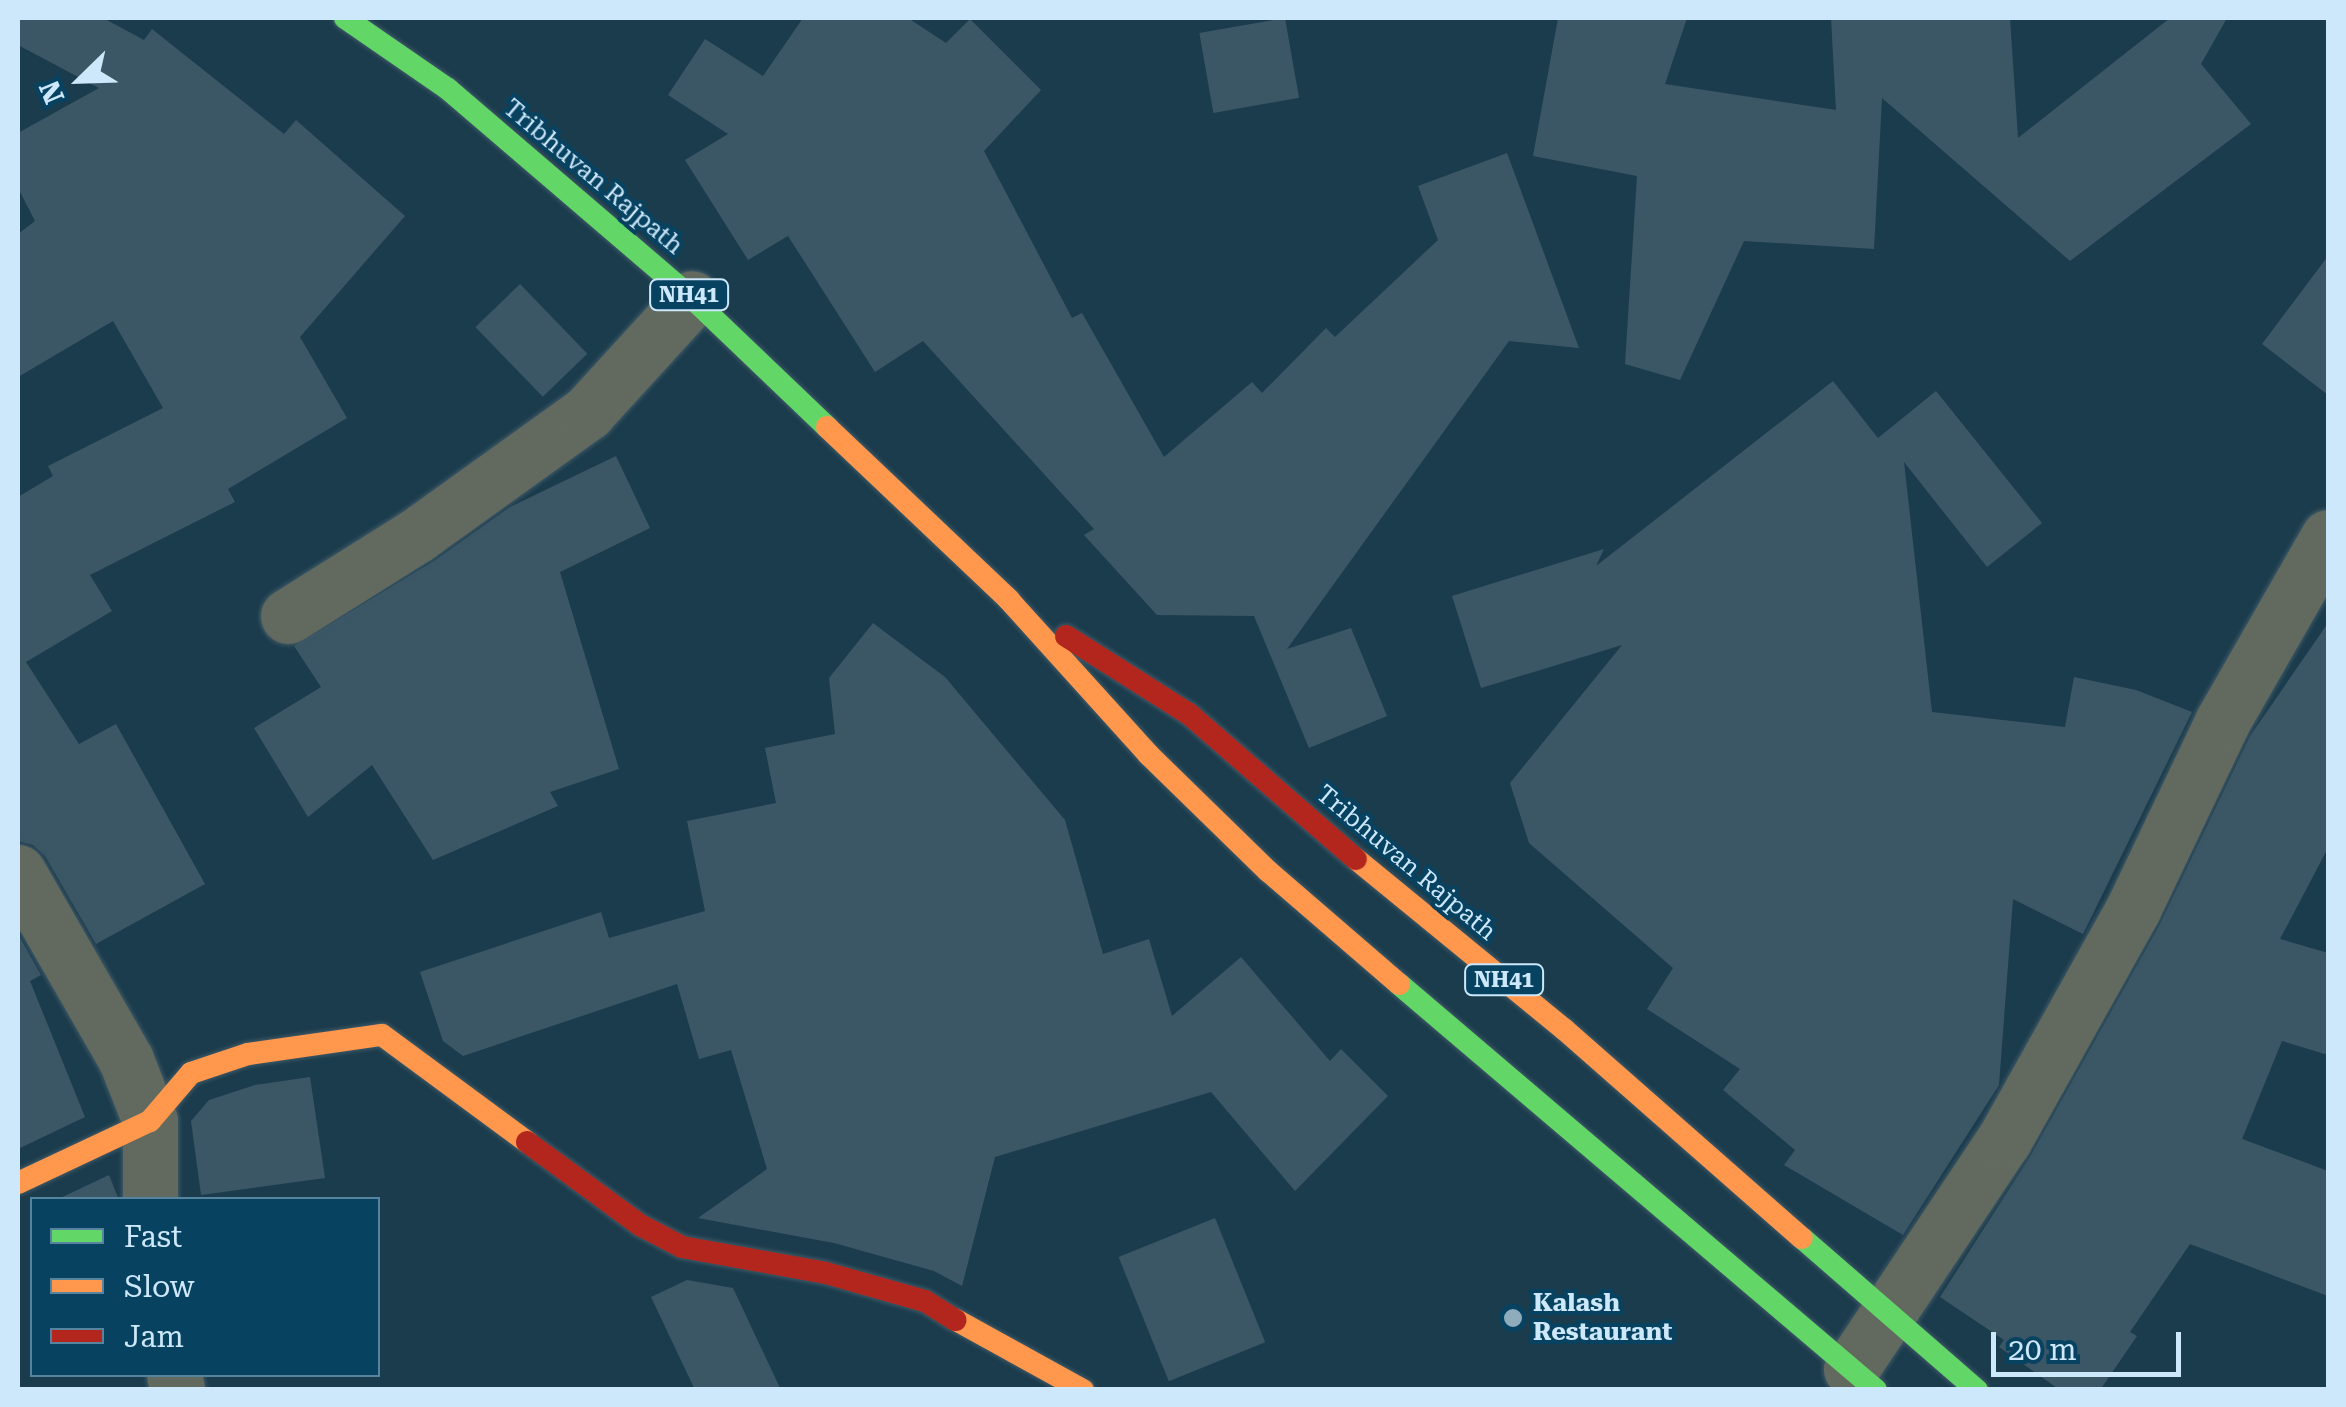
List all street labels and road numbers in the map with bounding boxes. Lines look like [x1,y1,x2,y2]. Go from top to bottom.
street label: Tribhuvan Rajpath [497,93,689,261]
road number: NH41 [649,278,729,312]
street label: Tribhuvan Rajpath [1310,779,1502,947]
road number: NH41 [1464,963,1544,997]

